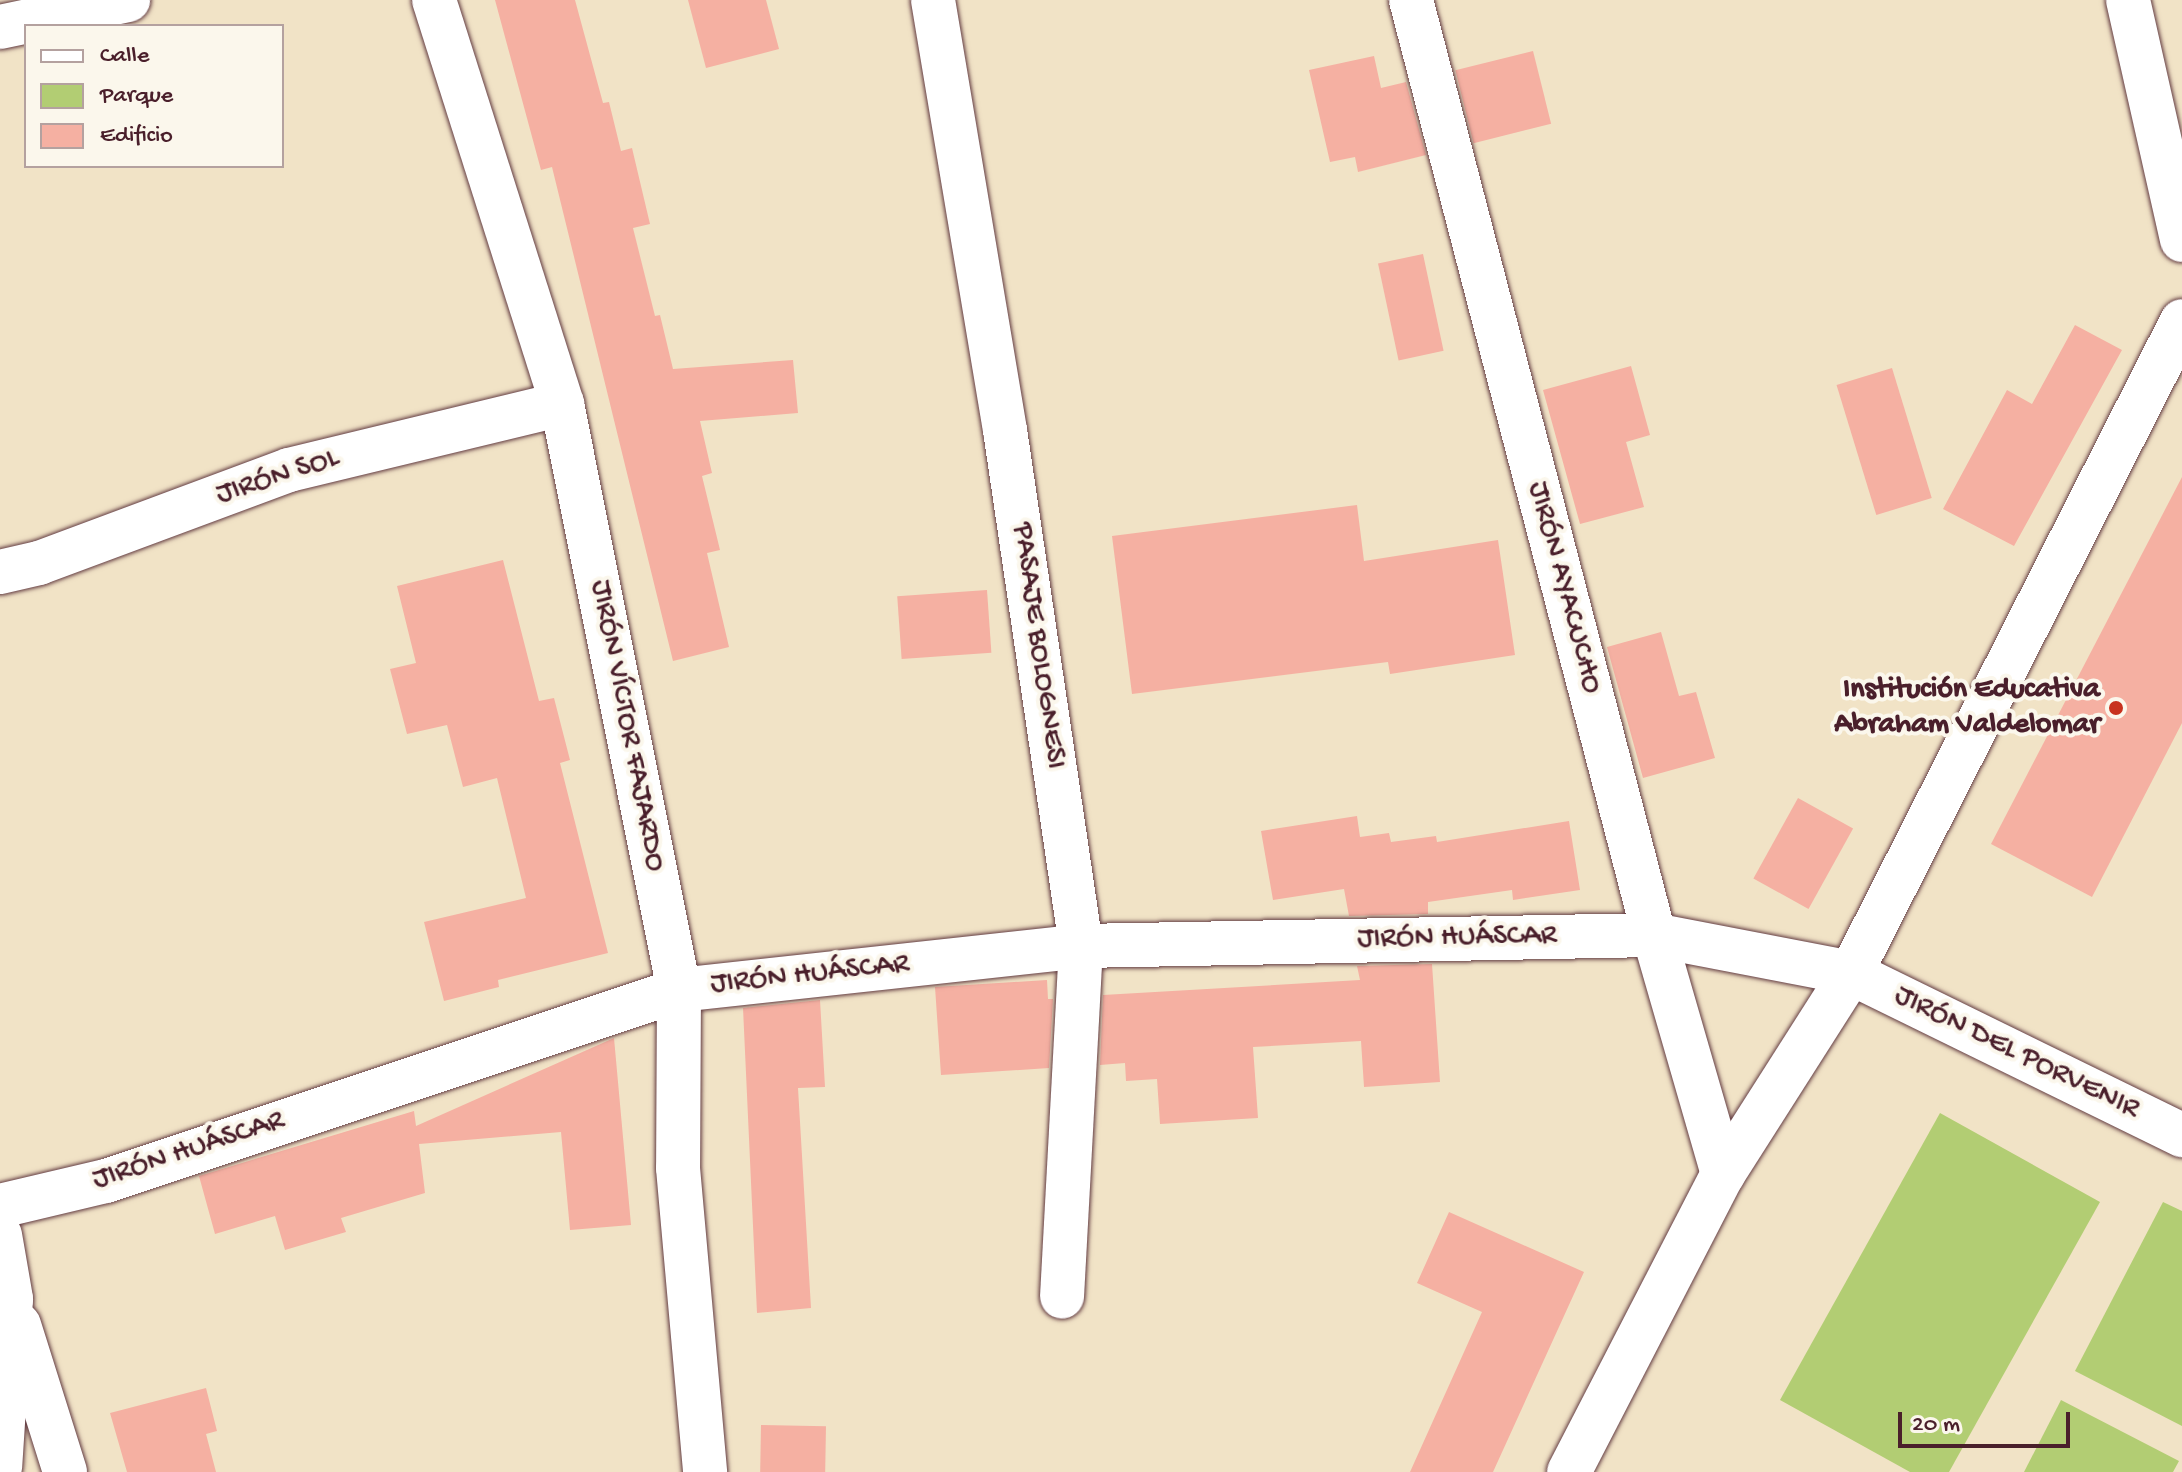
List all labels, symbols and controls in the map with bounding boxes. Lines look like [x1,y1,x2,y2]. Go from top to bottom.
legend [24,24,284,168]
text: Calle [100,42,149,71]
text: Parque [100,82,173,111]
text: Edificio [100,122,173,151]
street label: JIRÓN SOL [212,441,344,515]
street label: JIRÓN AYACUCHO [1517,478,1609,698]
street label: PASAJE BOLOGNESI [1002,521,1072,771]
street label: JIRÓN VÍCTOR FAJARDO [580,577,672,875]
place label: Institución Educativa Abraham Valdelomar [1834,673,2100,744]
marker: Institución Educativa Abraham Valdelomar [2107,699,2125,717]
street label: JIRÓN HUÁSCAR [1357,919,1557,959]
street label: JIRÓN HUÁSCAR [709,948,911,1004]
street label: JIRÓN DEL PORVENIR [1888,979,2144,1129]
street label: JIRÓN HUÁSCAR [89,1104,289,1200]
scale bar [1902,1396,2074,1446]
text: 20 m [1912,1411,1960,1440]

